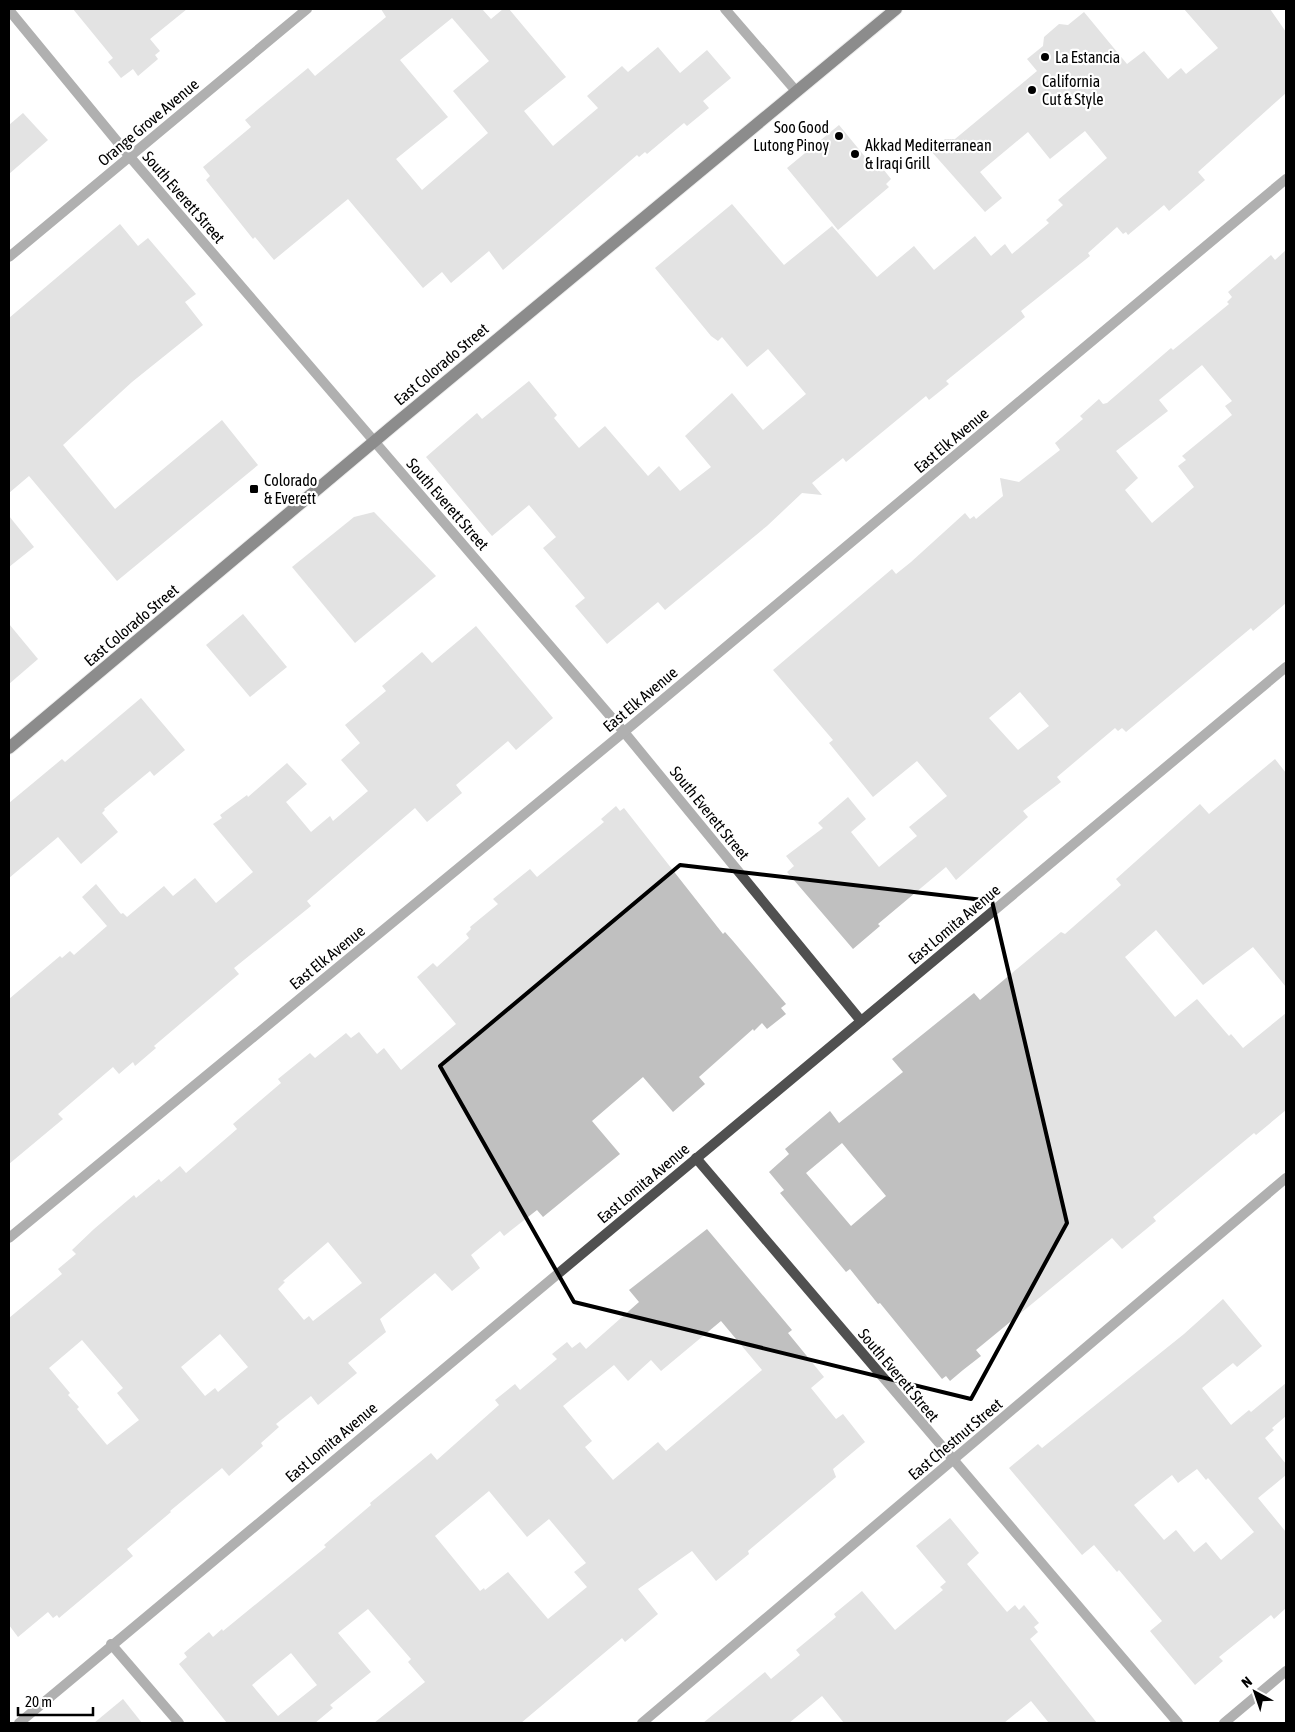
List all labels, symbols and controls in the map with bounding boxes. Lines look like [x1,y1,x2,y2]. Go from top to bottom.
place label: La Estancia [1055,48,1120,66]
marker: La Estancia [1039,51,1051,63]
place label: California Cut & Style [1042,72,1104,109]
street label: Orange Grove Avenue [94,75,203,170]
marker: California Cut & Style [1026,84,1038,96]
place label: Soo Good Lutong Pinoy [753,118,829,155]
marker: Soo Good Lutong Pinoy [833,130,845,142]
place label: Akkad Mediterranean & Iraqi Grill [865,136,992,173]
street label: South Everett Street [139,147,229,247]
marker: Akkad Mediterranean & Iraqi Grill [849,148,861,160]
street label: East Colorado Street [390,319,492,409]
street label: East Elk Avenue [910,404,992,476]
street label: South Everett Street [403,454,493,554]
place label: Colorado & Everett [264,471,317,507]
marker: Colorado & Everett [248,483,260,495]
street label: East Colorado Street [80,580,182,670]
street label: East Elk Avenue [599,663,681,735]
street label: South Everett Street [667,762,754,864]
street label: East Lomita Avenue [904,880,1004,968]
street label: East Elk Avenue [286,921,368,993]
street label: East Lomita Avenue [593,1139,693,1227]
street label: South Everett Street [855,1325,943,1425]
street label: East Chestnut Street [905,1394,1006,1483]
street label: East Lomita Avenue [281,1398,381,1486]
north arrow [1230,1667,1280,1717]
text: N [1238,1673,1255,1691]
scale bar [18,1684,92,1716]
text: 20 m [25,1693,52,1710]

